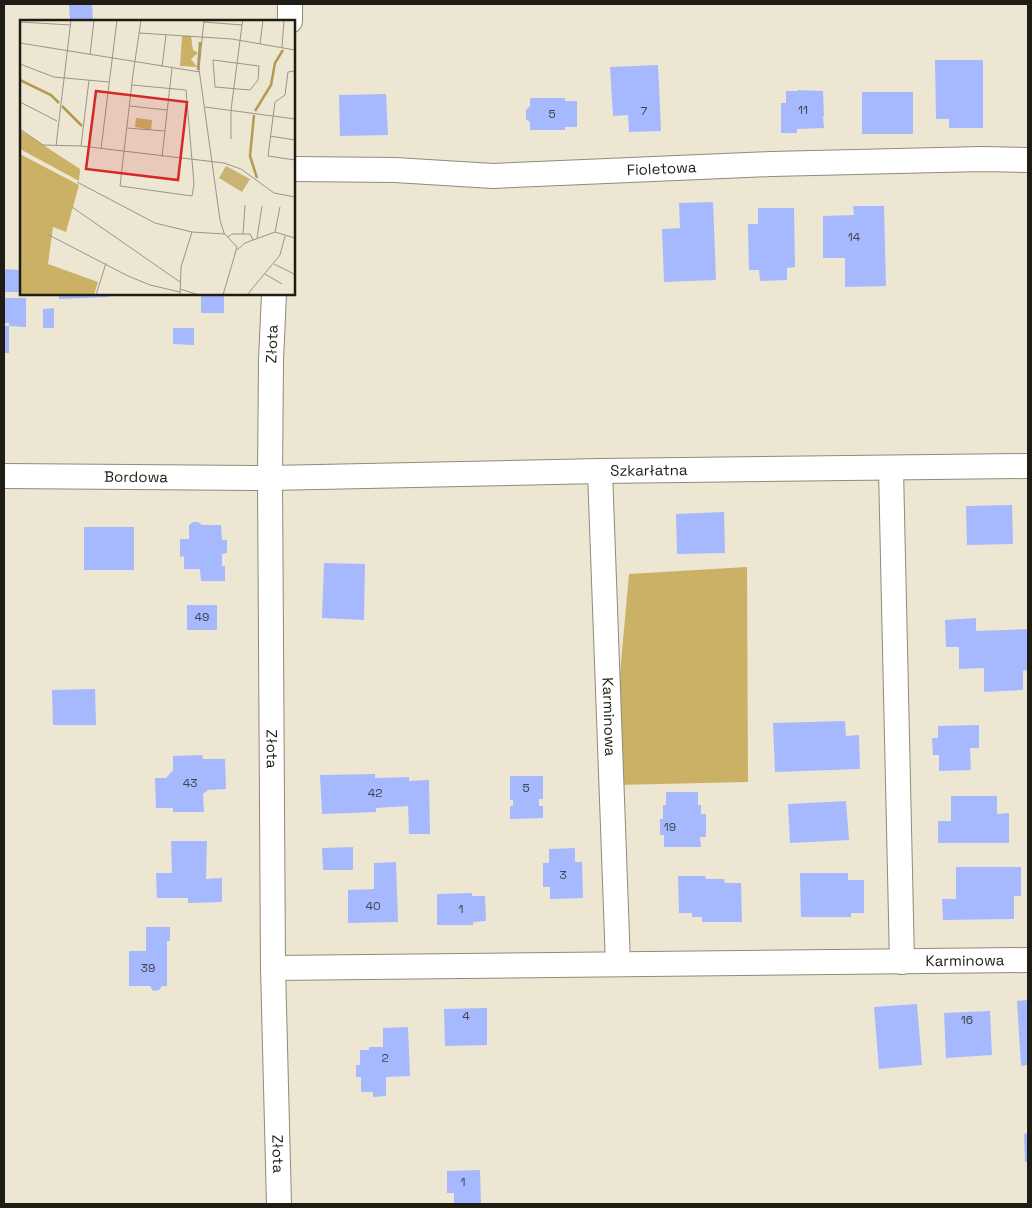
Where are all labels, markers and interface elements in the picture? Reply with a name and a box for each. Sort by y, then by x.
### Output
inset map [20,20,295,295]
house number: 11 [798,102,808,118]
house number: 7 [641,103,648,119]
house number: 5 [548,106,556,122]
street label: Fioletowa [626,157,697,179]
house number: 14 [848,229,861,245]
street label: Złota [261,324,282,364]
street label: Szkarłatna [610,460,688,480]
street label: Bordowa [104,467,168,486]
house number: 49 [195,609,209,625]
street label: Karminowa [599,677,620,757]
street label: Złota [263,730,282,769]
house number: 43 [183,775,197,791]
house number: 5 [522,780,530,796]
house number: 42 [368,785,382,801]
house number: 19 [664,819,676,835]
house number: 3 [559,867,567,883]
house number: 40 [365,898,381,914]
house number: 1 [458,901,464,917]
street label: Karminowa [925,950,1005,970]
house number: 39 [141,960,155,976]
house number: 4 [462,1008,470,1024]
house number: 16 [961,1012,973,1028]
house number: 2 [381,1050,389,1066]
street label: Złota [268,1134,288,1174]
house number: 1 [460,1174,466,1190]

